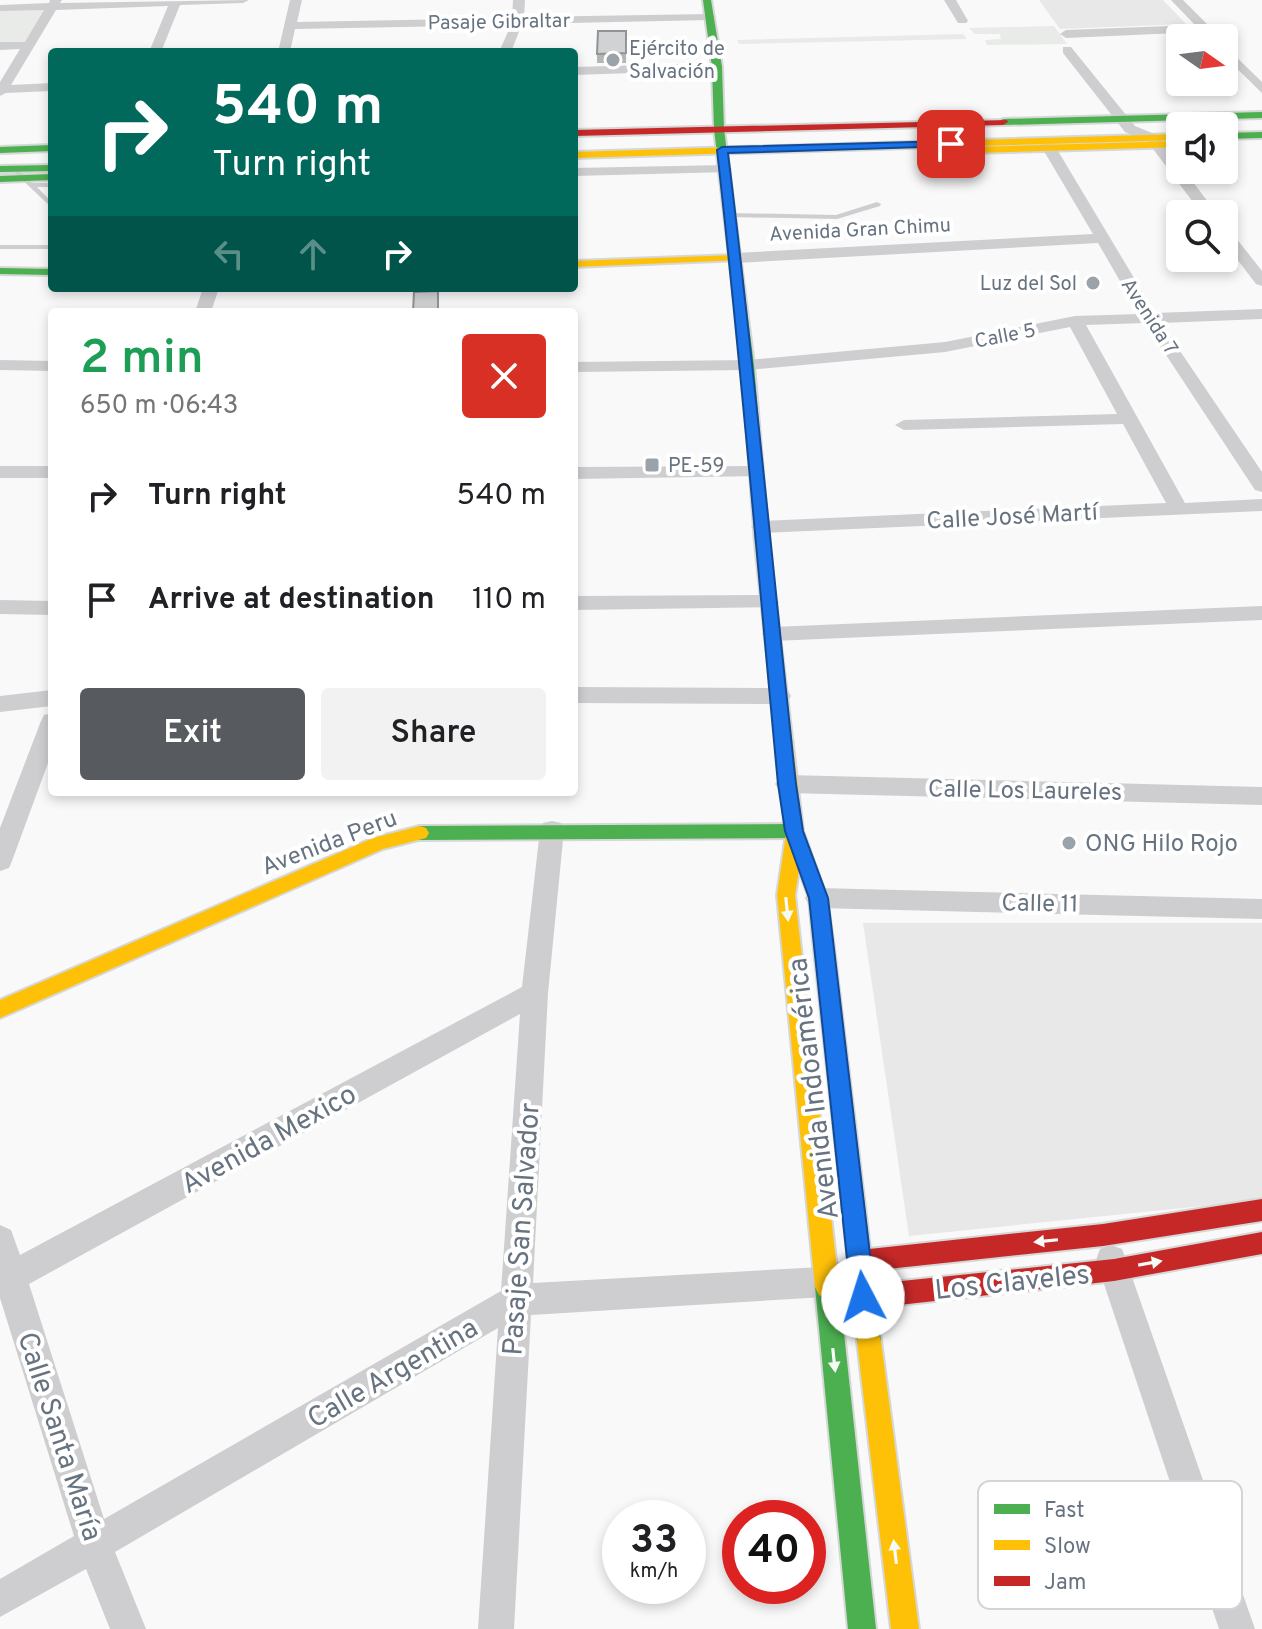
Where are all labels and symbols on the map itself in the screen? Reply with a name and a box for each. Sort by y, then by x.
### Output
street label: Pasaje Gibraltar [428,9,571,37]
north arrow [1166,24,1238,96]
place label: Ejército de Salvación [629,37,725,86]
marker: Ejército de Salvación [604,51,622,69]
pin [917,110,985,178]
street label: Avenida Gran Chimu [769,213,952,249]
place label: Luz del Sol [980,272,1077,298]
marker: Luz del Sol [1084,274,1102,292]
street label: Avenida 7 [1114,274,1183,360]
street label: Calle 5 [973,318,1038,356]
place label: PE-59 [668,454,724,480]
marker: PE-59 [643,456,661,474]
street label: Calle José Martí [926,498,1100,537]
street label: Calle Los Laureles [928,775,1122,809]
street label: Avenida Peru [258,804,402,883]
place label: ONG Hilo Rojo [1085,830,1238,860]
marker: ONG Hilo Rojo [1060,834,1078,852]
street label: Calle 11 [1001,889,1079,921]
one-way arrow [781,897,794,922]
street label: Avenida Indoamérica [781,956,849,1222]
street label: Avenida Mexico [175,1078,364,1204]
street label: Pasaje San Salvador [496,1102,550,1357]
one-way arrow [1033,1235,1058,1248]
position arrow [821,1255,905,1339]
one-way arrow [1138,1257,1163,1269]
street label: Los Claveles [933,1258,1091,1310]
street label: Calle Argentina [302,1311,485,1438]
street label: Calle Santa María [7,1328,109,1546]
one-way arrow [827,1348,840,1373]
legend [978,1481,1242,1609]
text: Fast [1044,1498,1085,1525]
speed limit sign: 40 [722,1500,826,1604]
text: Slow [1044,1534,1091,1561]
one-way arrow [888,1539,901,1564]
text: Jam [1044,1570,1087,1597]

